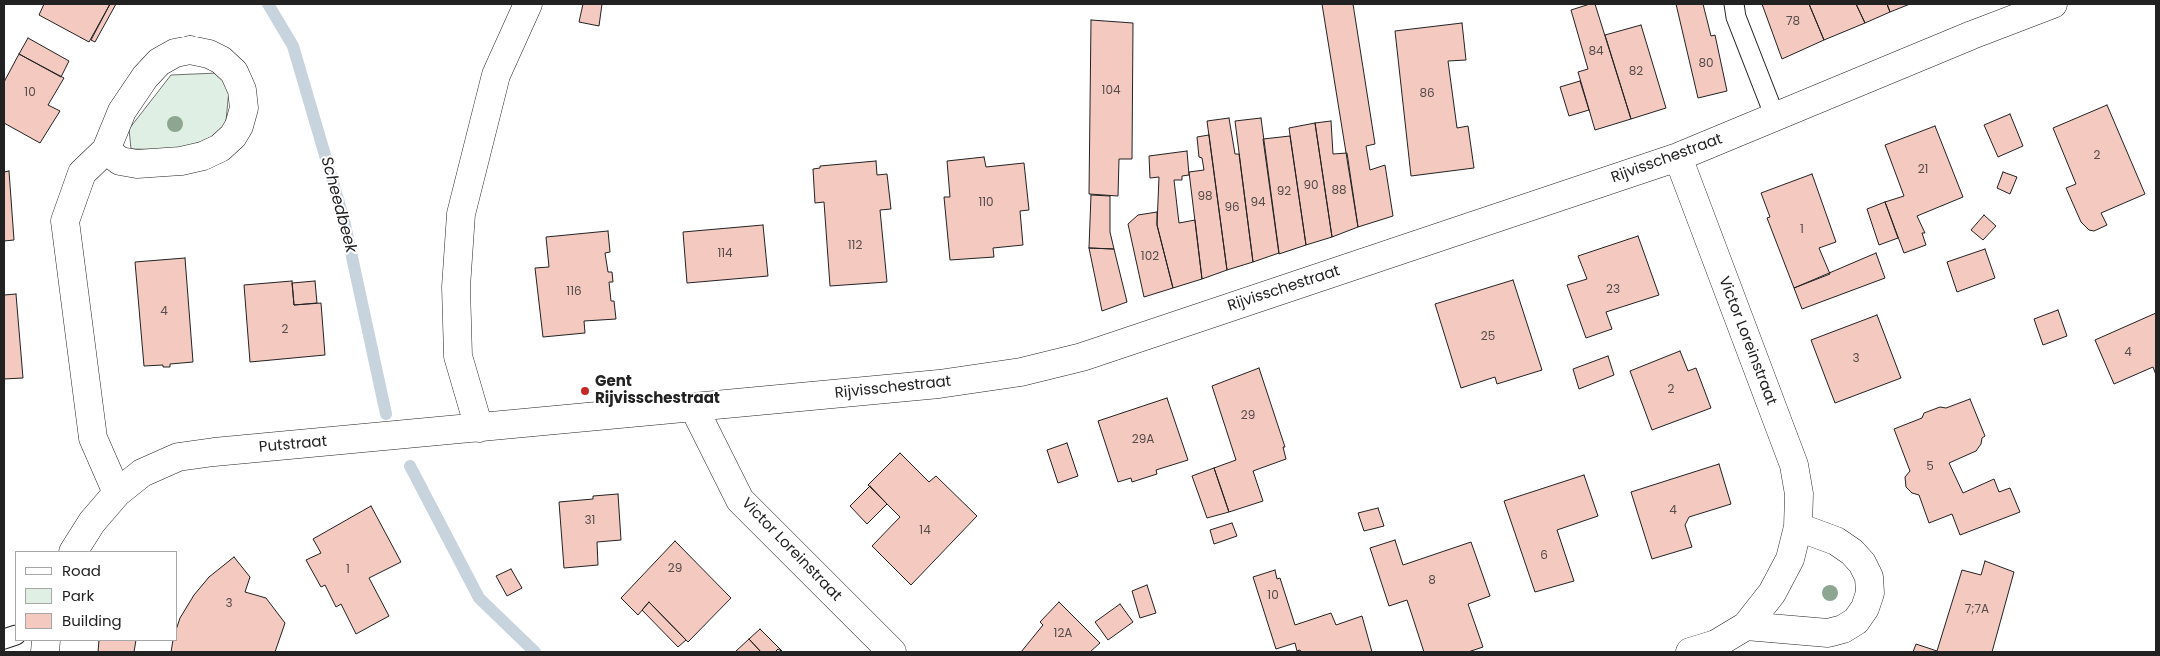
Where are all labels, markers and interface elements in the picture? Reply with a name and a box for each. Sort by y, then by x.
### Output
house number: 78 [1786,15,1800,29]
house number: 84 [1588,45,1604,59]
house number: 80 [1698,57,1714,71]
house number: 82 [1629,65,1643,79]
house number: 104 [1102,84,1120,98]
house number: 10 [24,86,36,100]
house number: 86 [1419,87,1435,101]
street label: Rijvisschestraat [1609,131,1725,187]
house number: 2 [2094,149,2100,163]
water label: Scheedbeek [316,155,360,255]
house number: 21 [1918,163,1928,177]
house number: 90 [1303,179,1319,193]
house number: 88 [1331,184,1347,198]
house number: 92 [1277,185,1291,199]
house number: 98 [1197,190,1213,204]
house number: 110 [978,196,994,210]
house number: 94 [1250,196,1266,210]
house number: 96 [1224,201,1240,215]
house number: 1 [1800,223,1804,237]
house number: 112 [848,239,862,253]
house number: 114 [717,247,733,261]
house number: 102 [1141,250,1159,264]
street label: Rijvisschestraat [1226,262,1342,316]
street label: Victor Loreinstraat [1714,274,1780,408]
house number: 23 [1606,283,1620,297]
house number: 116 [566,285,582,299]
house number: 4 [160,305,168,319]
house number: 2 [282,323,288,337]
house number: 25 [1481,330,1495,344]
house number: 4 [2124,346,2132,360]
house number: 3 [1852,352,1860,366]
place label: Gent Rijvisschestraat [595,373,720,408]
street label: Rijvisschestraat [834,373,952,403]
house number: 2 [1668,383,1674,397]
marker: Gent Rijvisschestraat [579,385,591,397]
house number: 29 [1241,409,1255,423]
street label: Putstraat [258,433,328,457]
house number: 29A [1132,433,1154,447]
house number: 5 [1926,460,1934,474]
street label: Victor Loreinstraat [737,495,845,605]
house number: 4 [1669,504,1677,518]
house number: 31 [585,514,595,528]
house number: 14 [919,524,931,538]
house number: 6 [1540,549,1548,563]
legend [15,551,178,641]
text: Road [62,560,101,581]
house number: 29 [668,562,682,576]
house number: 1 [346,563,350,577]
house number: 8 [1428,574,1436,588]
text: Park [62,585,94,606]
house number: 10 [1267,589,1279,603]
house number: 3 [225,597,233,611]
house number: 7;7A [1965,603,1989,617]
text: Building [62,610,122,631]
house number: 12A [1054,627,1072,641]

